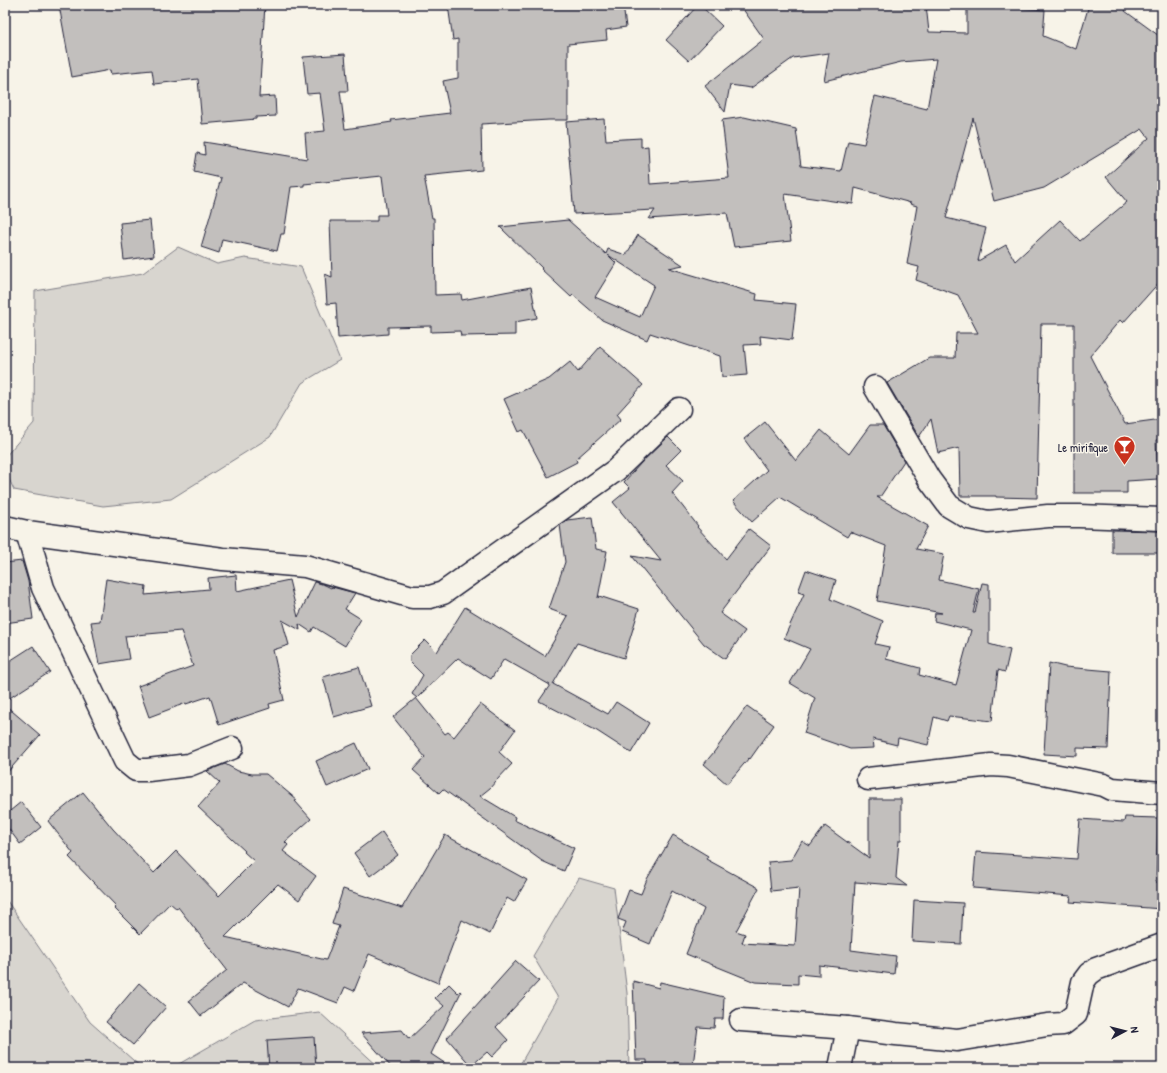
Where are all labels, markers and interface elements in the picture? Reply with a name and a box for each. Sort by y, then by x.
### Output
bar icon: Le mirifique [1111,434,1137,467]
place label: Le mirifique [1058,439,1108,456]
north arrow [1105,1011,1145,1051]
text: N [1128,1026,1142,1034]

